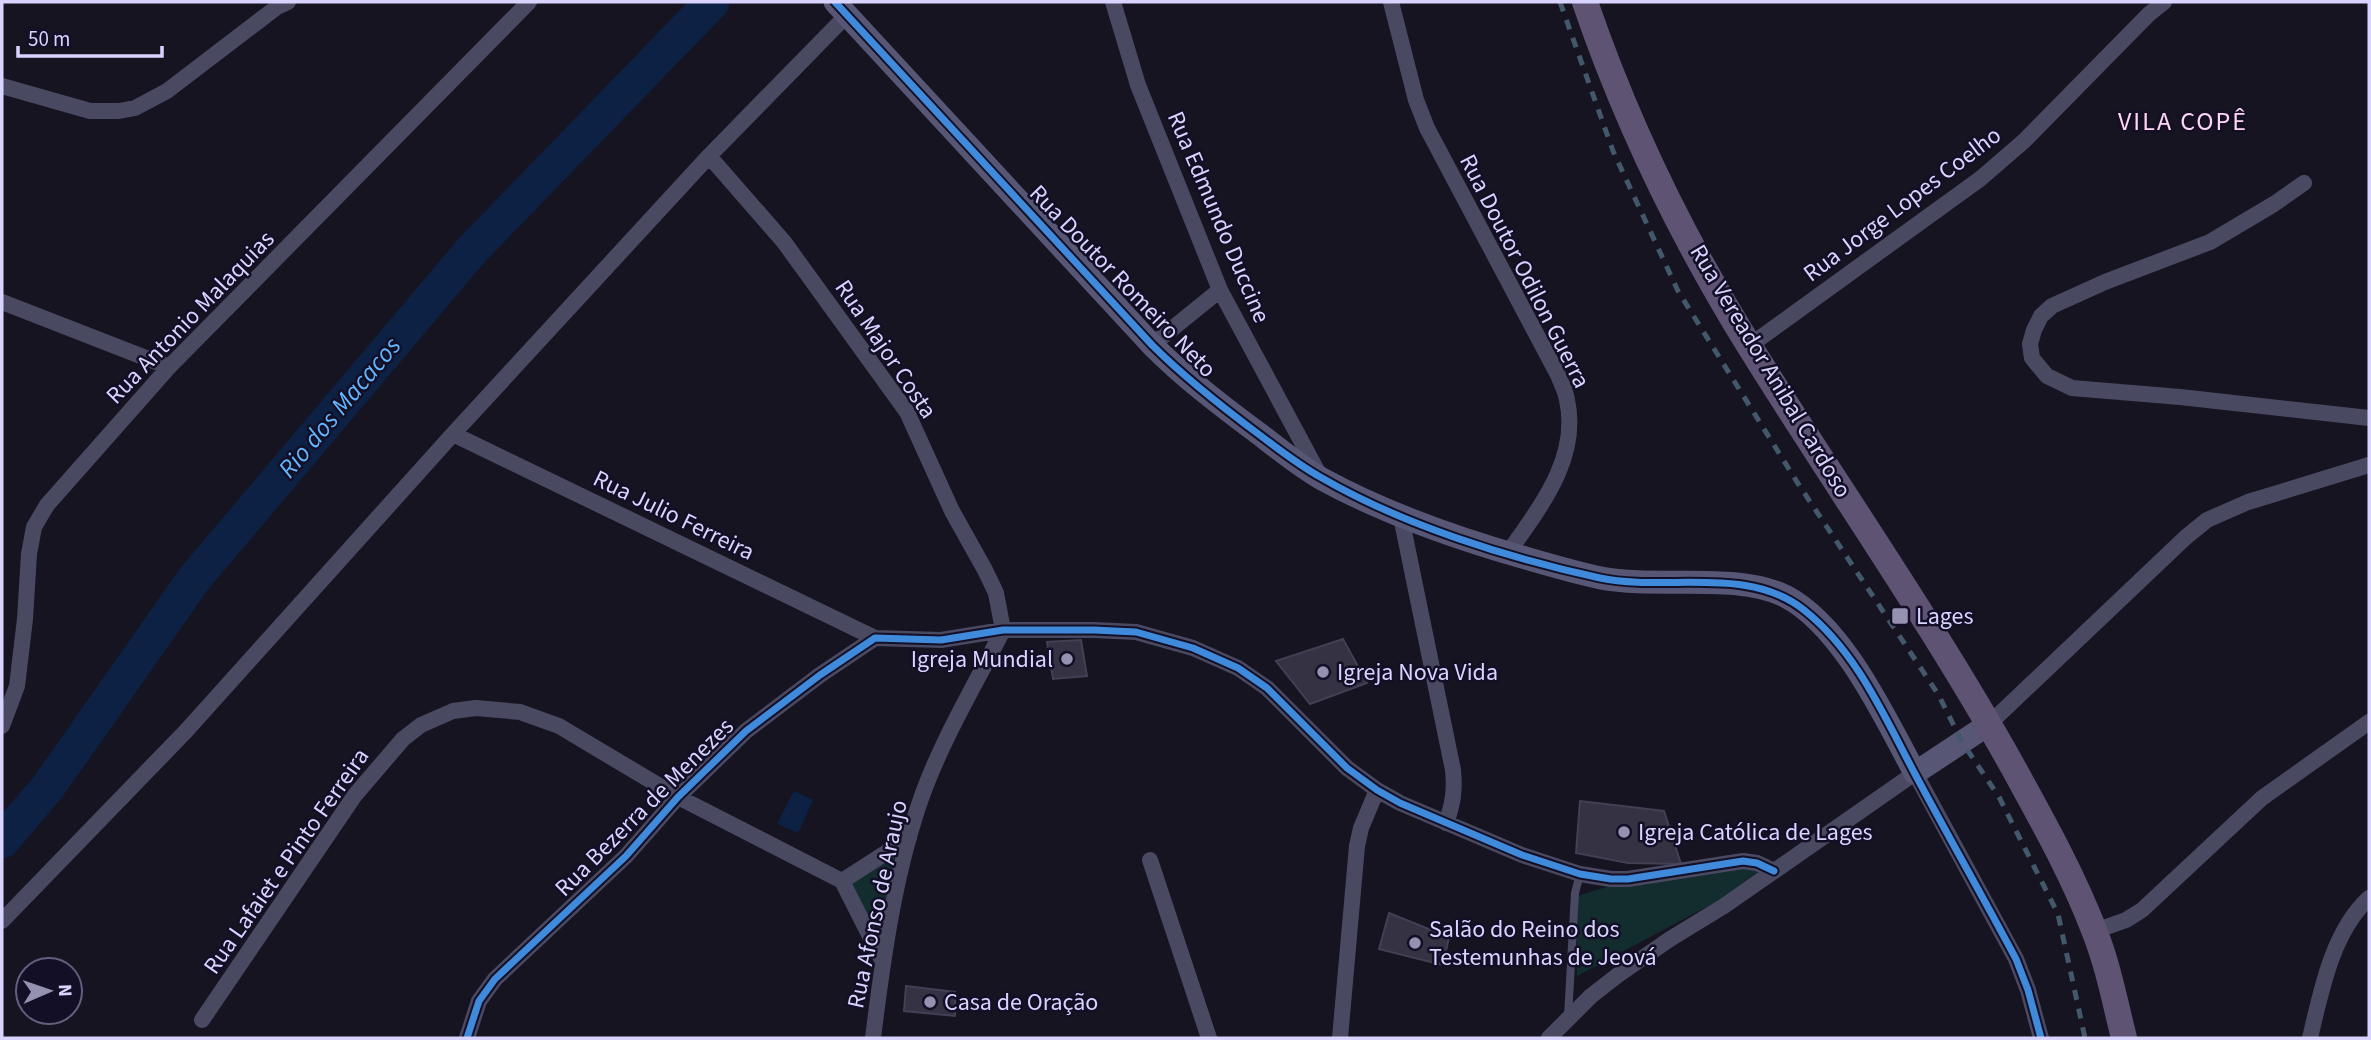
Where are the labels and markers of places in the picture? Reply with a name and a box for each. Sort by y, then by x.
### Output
place label: Lages [1916,599,1974,634]
marker: Lages [1890,606,1910,626]
place label: Igreja Mundial [911,642,1053,677]
marker: Igreja Mundial [1059,651,1075,667]
place label: Igreja Nova Vida [1337,655,1498,690]
marker: Igreja Nova Vida [1315,664,1331,680]
place label: Igreja Católica de Lages [1638,815,1873,850]
marker: Igreja Católica de Lages [1616,824,1632,840]
place label: Salão do Reino dos Testemunhas de Jeová [1429,912,1657,975]
marker: Salão do Reino dos Testemunhas de Jeová [1407,935,1423,951]
place label: Casa de Oração [944,985,1098,1020]
marker: Casa de Oração [922,994,938,1010]

